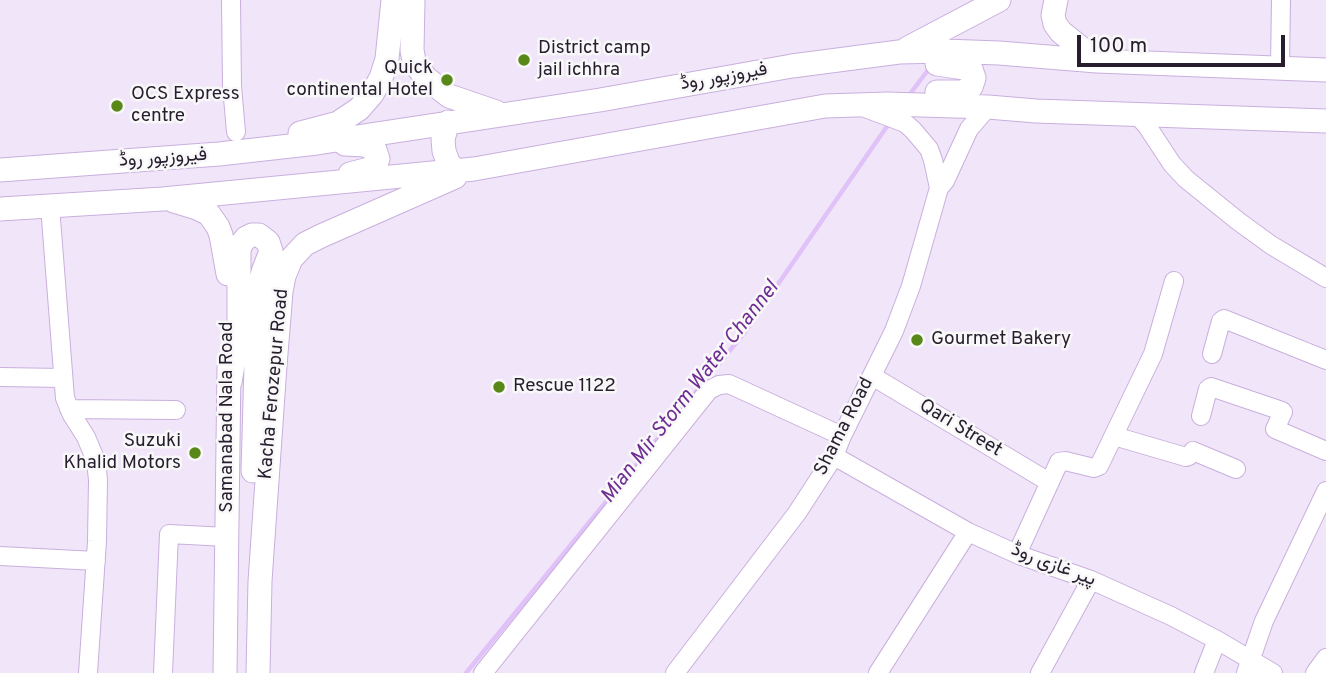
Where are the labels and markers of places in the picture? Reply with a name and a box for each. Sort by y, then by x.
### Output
place label: District camp jail ichhra [538,38,651,82]
marker: District camp jail ichhra [516,52,532,68]
place label: Quick continental Hotel [287,58,433,102]
marker: Quick continental Hotel [439,72,455,88]
place label: OCS Express centre [131,84,240,128]
marker: OCS Express centre [109,98,125,114]
place label: Gourmet Bakery [931,329,1071,351]
marker: Gourmet Bakery [909,332,925,348]
place label: Rescue 1122 [513,376,616,398]
marker: Rescue 1122 [491,379,507,395]
place label: Suzuki Khalid Motors [63,431,181,475]
marker: Suzuki Khalid Motors [187,445,203,461]

